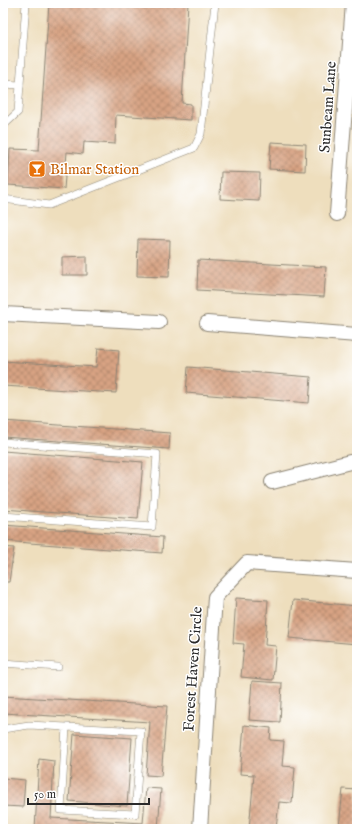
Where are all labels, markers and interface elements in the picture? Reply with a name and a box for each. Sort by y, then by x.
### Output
street label: Sunbeam Lane [315,60,341,153]
bar icon: Bilmar Station [27,159,47,179]
place label: Bilmar Station [50,160,139,179]
street label: Forest Haven Circle [179,606,207,732]
scale bar [28,780,149,806]
text: 50 m [34,787,56,802]

